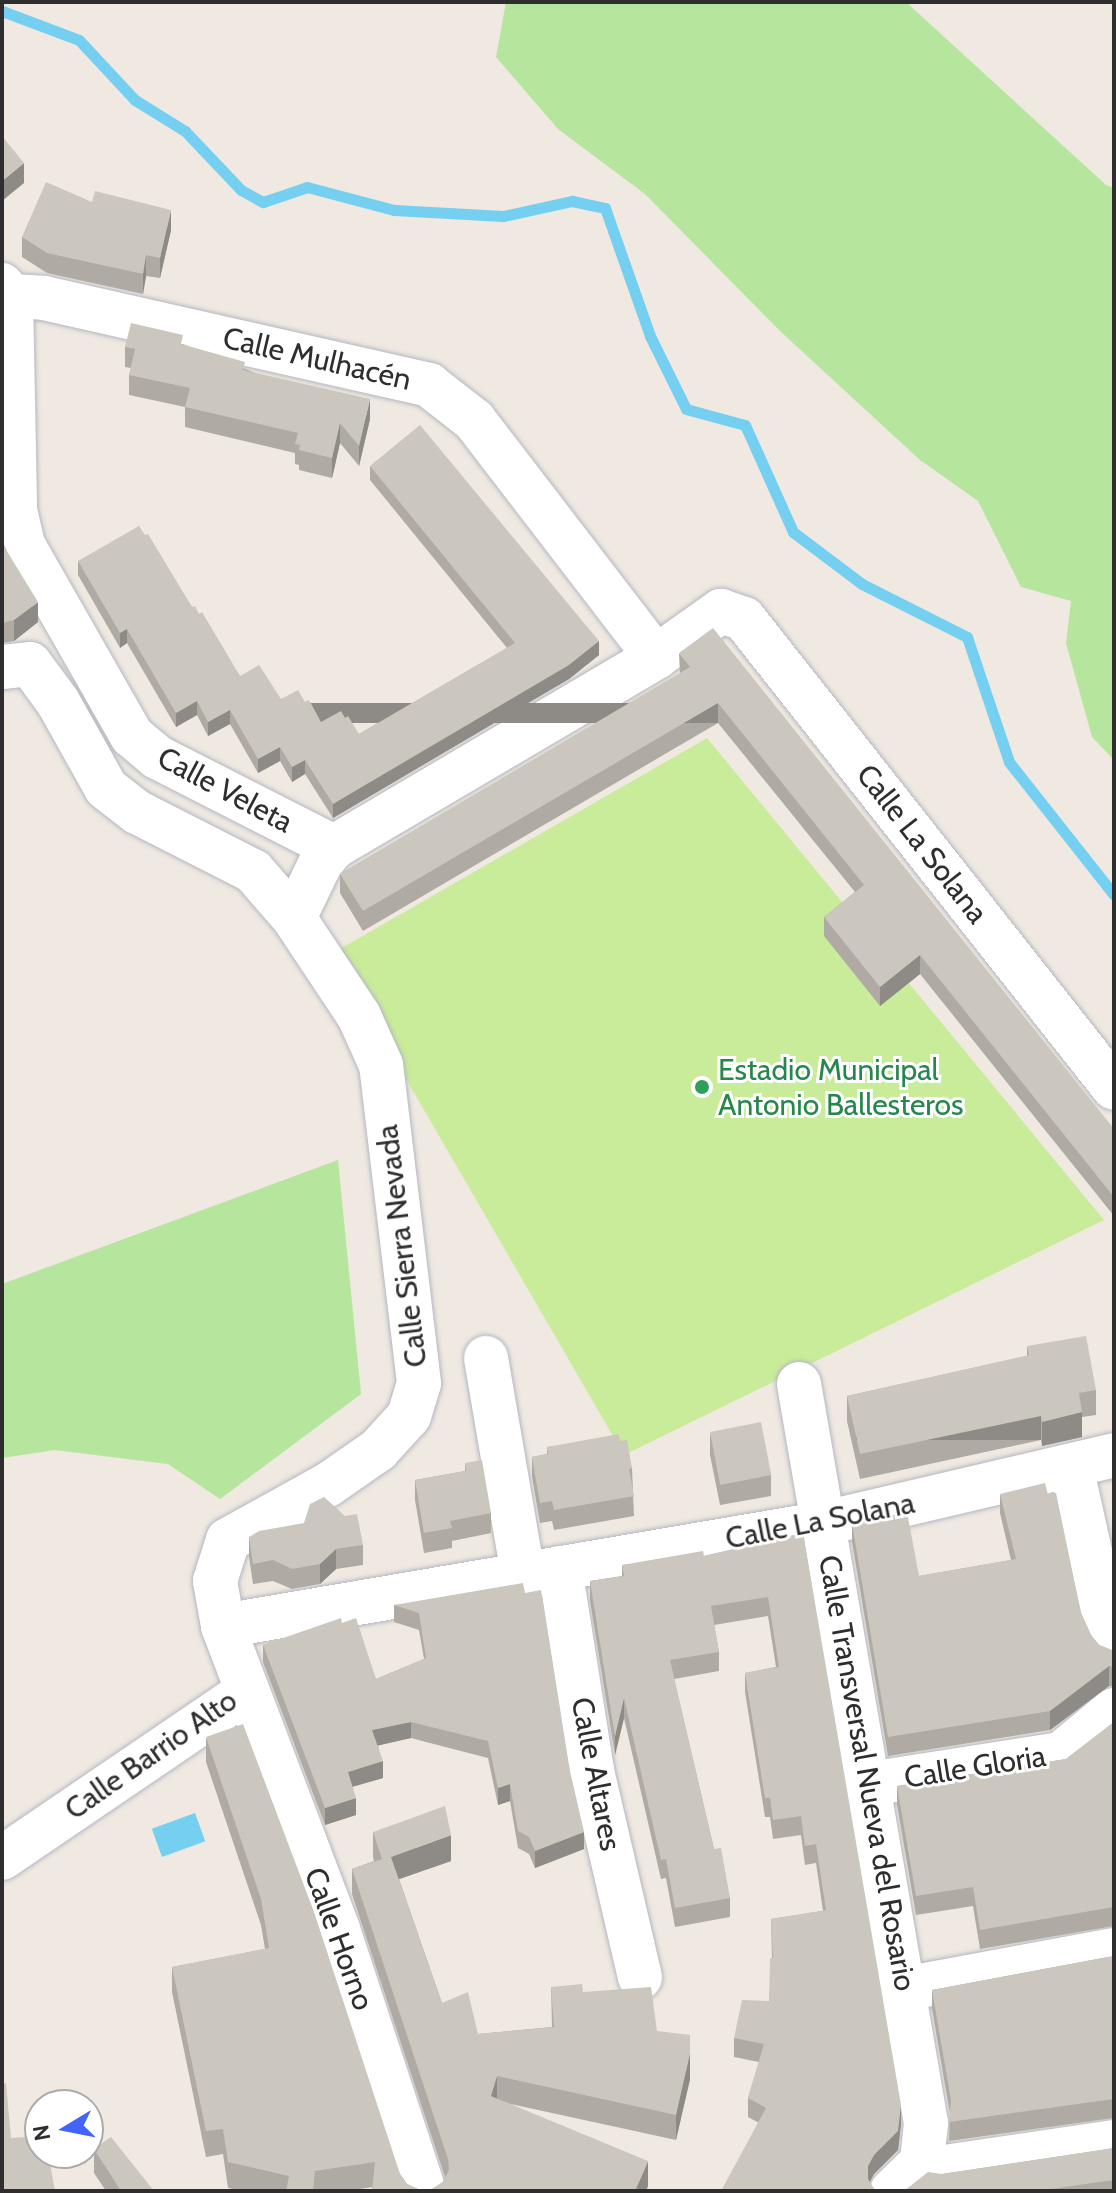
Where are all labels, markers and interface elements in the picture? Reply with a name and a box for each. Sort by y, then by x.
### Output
street label: Calle Mulhacén [219,320,415,398]
street label: Calle Veleta [151,739,299,841]
street label: Calle La Solana [849,757,995,931]
place label: Estadio Municipal Antonio Ballesteros [718,1052,963,1122]
marker: Estadio Municipal Antonio Ballesteros [693,1078,711,1096]
street label: Calle Sierra Nevada [369,1123,435,1369]
street label: Calle La Solana [722,1485,918,1557]
street label: Calle Transversal Nueva del Rosario [811,1552,923,1994]
street label: Calle Barrio Alto [58,1682,244,1828]
street label: Calle Altares [563,1694,629,1854]
street label: Calle Gloria [902,1738,1048,1796]
street label: Calle Horno [297,1863,381,2015]
north arrow [24,2089,104,2169]
text: N [27,2123,56,2143]

